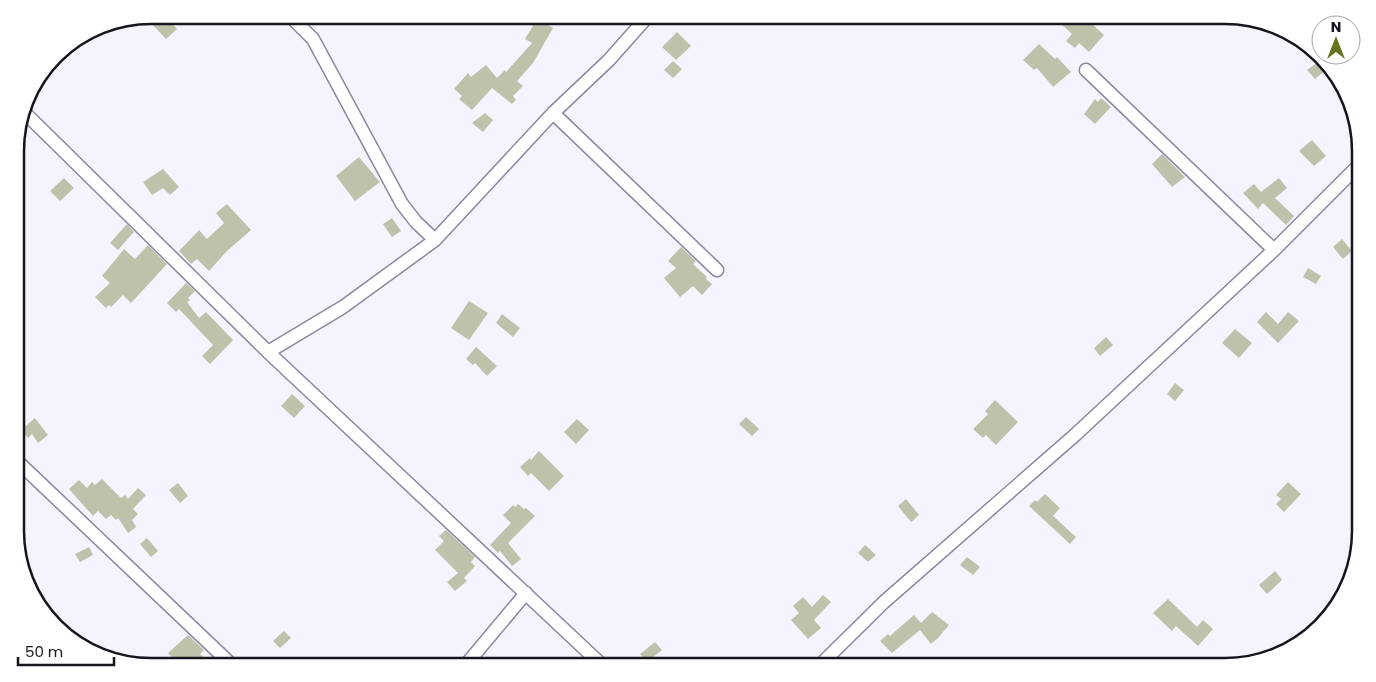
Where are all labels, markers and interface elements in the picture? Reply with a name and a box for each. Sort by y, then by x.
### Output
north arrow [1311,15,1361,65]
text: N [1331,17,1341,37]
scale bar [18,634,114,666]
text: 50 m [25,641,63,662]

